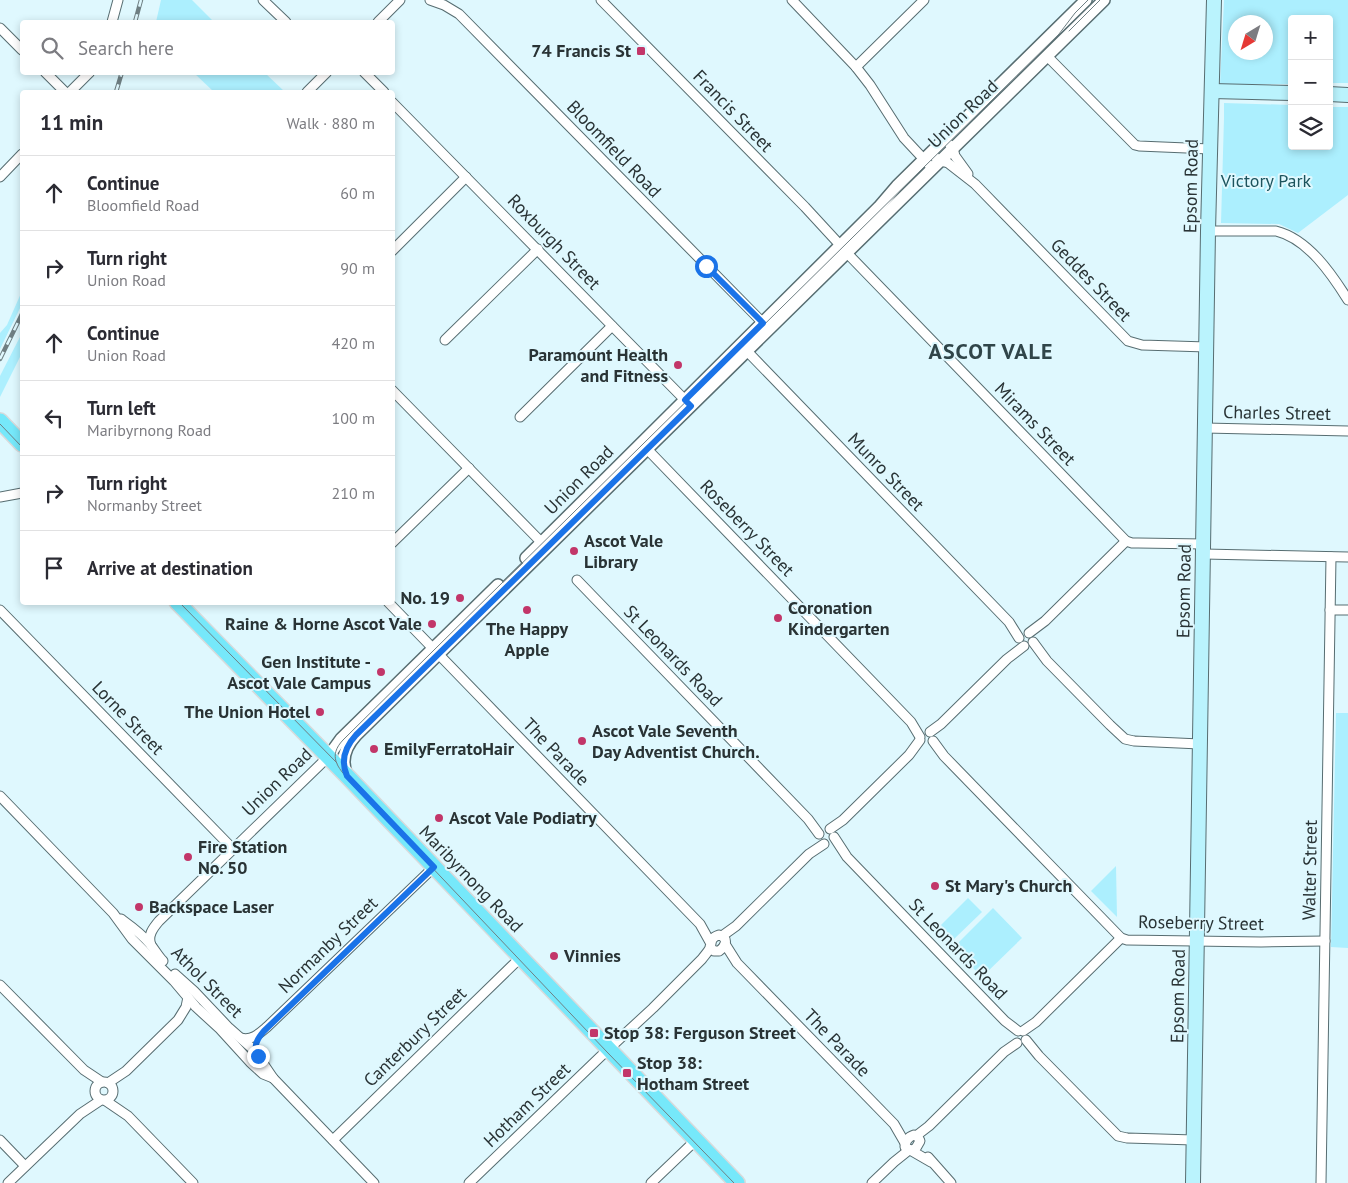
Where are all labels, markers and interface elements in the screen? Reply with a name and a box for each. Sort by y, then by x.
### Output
north arrow [1228,15,1273,60]
map controls [1288,15,1333,150]
button: + [1288,15,1333,60]
search box [20,20,395,75]
icon: search [38,34,66,62]
text: Search here [78,36,174,60]
place label: 74 Francis St [531,39,632,62]
marker: 74 Francis St [635,45,647,57]
button: − [1288,60,1333,105]
street label: Francis Street [688,65,778,157]
street label: Union Road [923,75,1003,153]
street label: Bloomfield Road [562,95,667,202]
button: layers [1288,105,1333,150]
text: 11 min [40,109,103,136]
text: Walk · 880 m [286,113,375,133]
street label: Epsom Road [1178,139,1203,233]
park label: Victory Park [1220,169,1312,192]
text: Continue [87,171,159,195]
icon: ahead [40,179,68,207]
text: 60 m [340,183,375,203]
street label: Roxburgh Street [503,189,606,294]
text: Bloomfield Road [87,195,199,215]
street label: Geddes Street [1046,233,1137,326]
text: Turn right [87,246,167,270]
icon: right [40,254,68,282]
route start [695,255,718,278]
text: 90 m [340,258,375,278]
text: Union Road [87,270,166,290]
text: Continue [87,321,159,345]
icon: ahead [40,329,68,357]
text: 420 m [332,333,375,353]
district label: ASCOT VALE [929,337,1053,365]
place label: Paramount Health and Fitness [528,343,668,387]
text: Union Road [87,345,166,365]
marker: Paramount Health and Fitness [672,359,684,371]
street label: Mirams Street [990,377,1081,470]
text: Turn left [87,396,156,420]
street label: Charles Street [1223,400,1331,425]
icon: left [40,404,68,432]
text: 100 m [332,408,375,428]
text: Maribyrnong Road [87,420,211,440]
street label: Munro Street [843,428,929,516]
street label: Union Road [539,440,618,519]
text: Turn right [87,471,167,495]
street label: Roseberry Street [695,474,799,581]
icon: right [40,479,68,507]
text: 210 m [332,483,375,503]
text: Normanby Street [87,495,202,515]
place label: Ascot Vale Library [584,529,663,573]
street label: Epsom Road [1171,544,1196,638]
marker: Ascot Vale Library [568,545,580,557]
icon: arrive [40,554,68,582]
text: Arrive at destination [87,556,253,580]
place label: No. 19 [401,586,450,609]
marker: No. 19 [454,592,466,604]
place label: Coronation Kindergarten [788,596,890,640]
street label: St Leonards Road [619,600,728,711]
marker: The Happy Apple [521,604,533,616]
place label: Raine & Horne Ascot Vale [225,612,422,635]
marker: Coronation Kindergarten [772,612,784,624]
place label: The Happy Apple [486,617,568,661]
marker: Raine & Horne Ascot Vale [426,618,438,630]
place label: Gen Institute - Ascot Vale Campus [227,650,371,694]
marker: Gen Institute - Ascot Vale Campus [375,666,387,678]
street label: Lorne Street [88,676,169,759]
place label: The Union Hotel [184,700,311,723]
marker: The Union Hotel [314,706,326,718]
street label: The Parade [518,713,595,791]
place label: Ascot Vale Seventh Day Adventist Church. [592,719,760,763]
marker: Ascot Vale Seventh Day Adventist Church. [576,735,588,747]
place label: EmilyFerratoHair [384,737,515,760]
street label: Union Road [237,743,317,821]
marker: EmilyFerratoHair [368,743,380,755]
place label: Ascot Vale Podiatry [449,806,597,829]
marker: Ascot Vale Podiatry [433,812,445,824]
street label: Maribyrnong Road [414,820,528,937]
street label: Walter Street [1297,820,1322,920]
place label: Fire Station No. 50 [198,835,287,879]
marker: Fire Station No. 50 [182,851,194,863]
place label: St Mary's Church [945,874,1072,897]
marker: St Mary's Church [929,880,941,892]
street label: Normanby Street [273,891,382,998]
street label: St Leonards Road [904,893,1013,1004]
place label: Backspace Laser [149,895,275,918]
marker: Backspace Laser [133,901,145,913]
street label: Roseberry Street [1138,910,1264,935]
street label: Athol Street [167,941,248,1022]
place label: Vinnies [563,944,621,967]
street label: Epsom Road [1165,949,1190,1043]
marker: Vinnies [548,950,560,962]
street label: Canterbury Street [358,982,471,1091]
street label: The Parade [799,1004,876,1082]
place label: Stop 38: Ferguson Street [604,1021,796,1044]
marker: Stop 38: Ferguson Street [588,1027,600,1039]
route end [247,1045,270,1068]
place label: Stop 38: Hotham Street [637,1051,750,1095]
street label: Hotham Street [478,1057,575,1152]
marker: Stop 38: Hotham Street [621,1067,633,1079]

